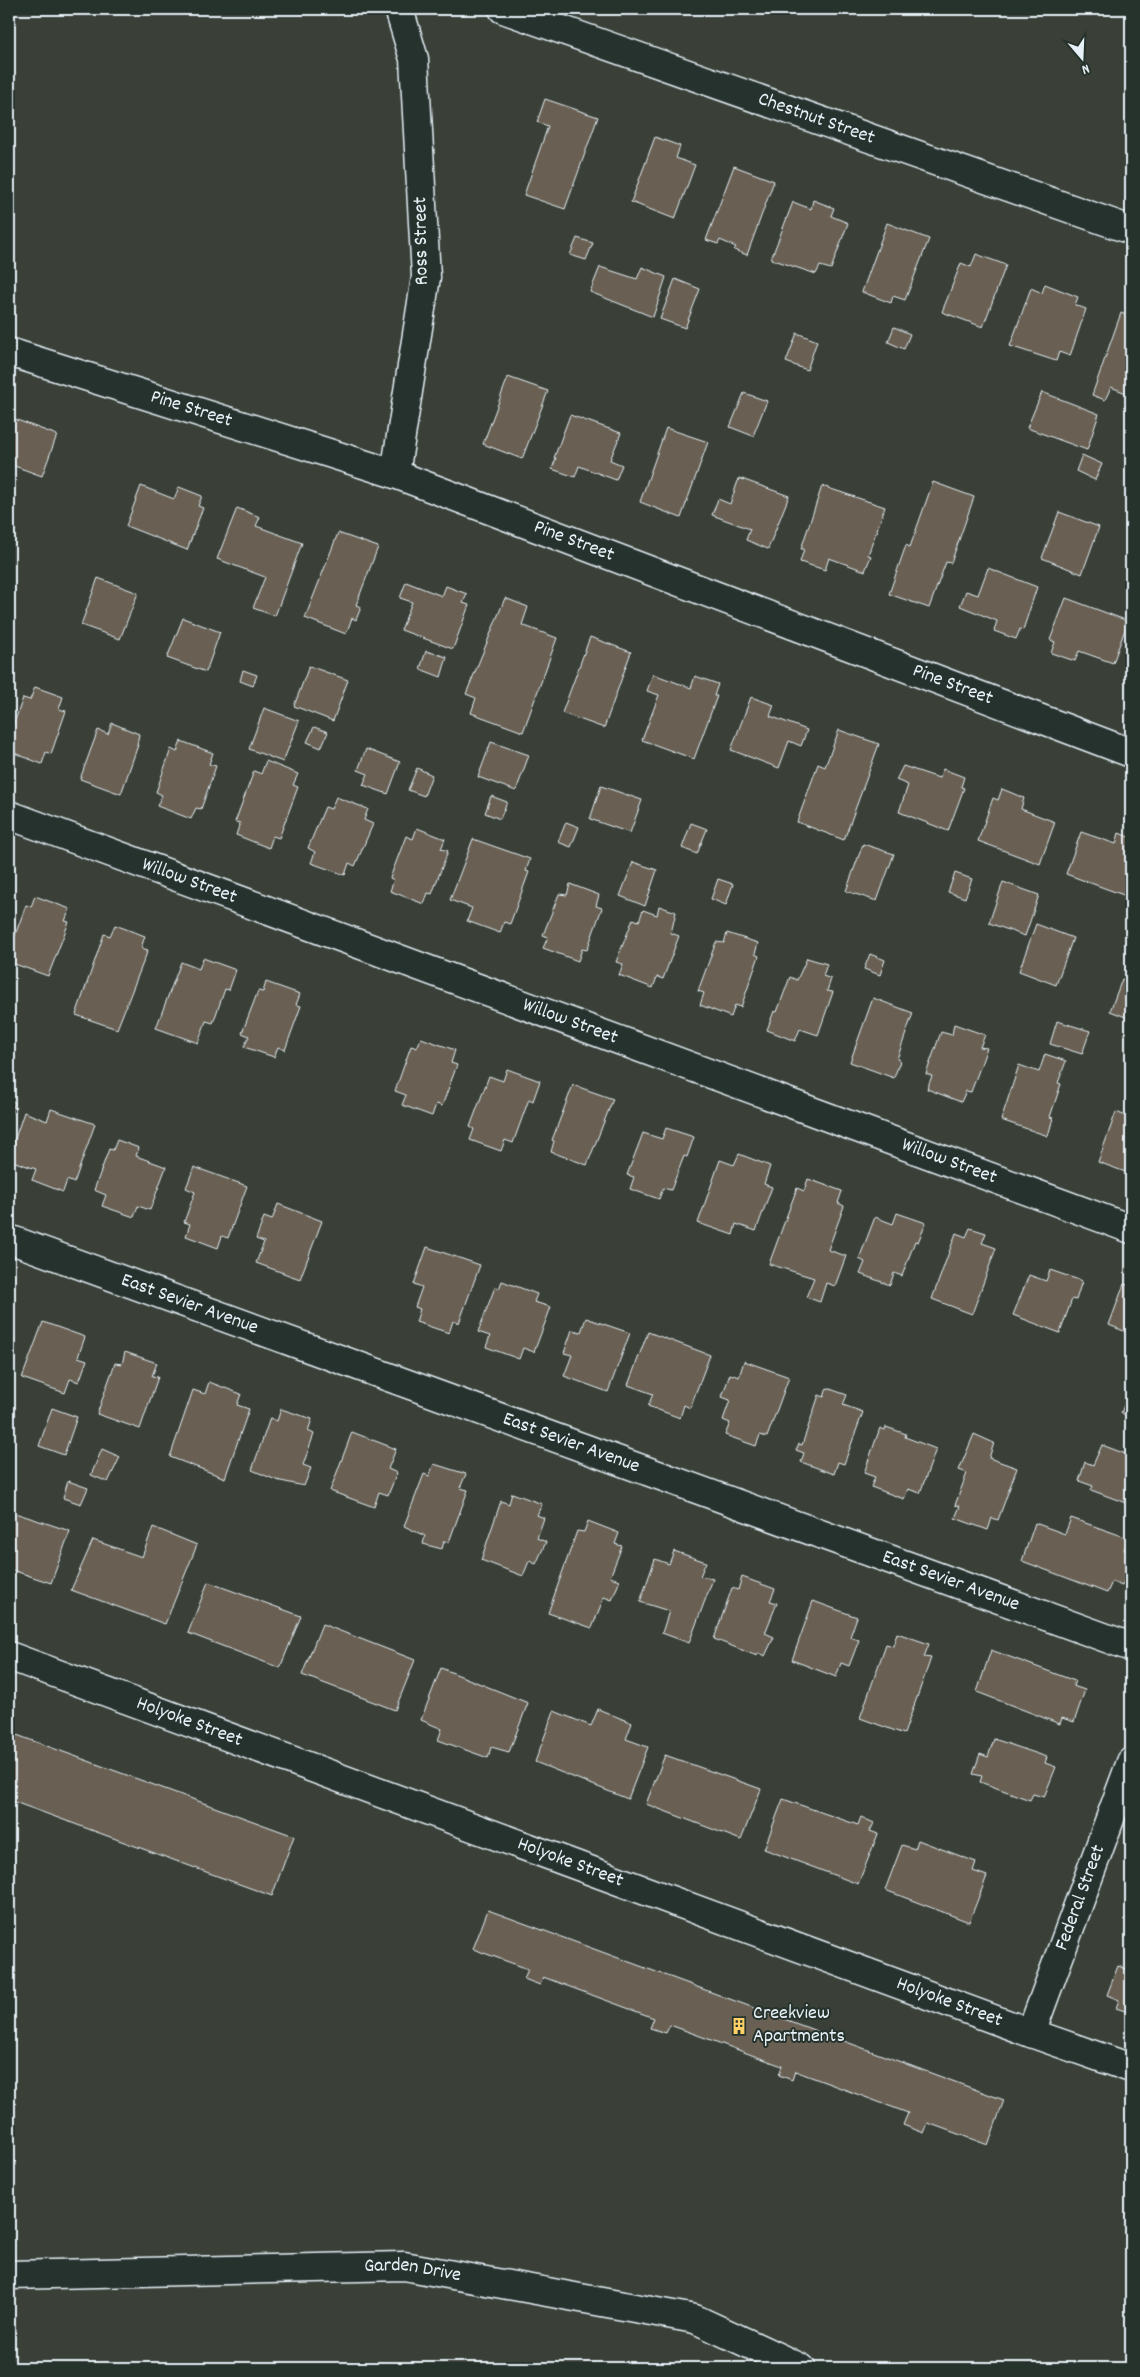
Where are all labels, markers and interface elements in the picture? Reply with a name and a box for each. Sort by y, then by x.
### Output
north arrow [1058,32,1108,82]
text: N [1079,58,1092,79]
street label: Chestnut Street [754,86,878,153]
street label: Ross Street [407,196,437,286]
street label: Pine Street [147,384,235,436]
street label: Pine Street [529,514,618,570]
street label: Pine Street [908,657,997,713]
street label: Willow Street [137,851,241,912]
street label: Willow Street [518,992,622,1052]
street label: Willow Street [897,1131,1001,1192]
street label: East Sevier Avenue [117,1267,262,1342]
street label: East Sevier Avenue [498,1406,644,1481]
street label: East Sevier Avenue [878,1544,1023,1619]
street label: Holyoke Street [132,1690,246,1755]
street label: Holyoke Street [513,1831,627,1895]
street label: Federal Street [1049,1841,1113,1955]
street label: Holyoke Street [892,1970,1006,2035]
place label: Creekview Apartments [753,2000,845,2051]
building icon: Creekview Apartments [729,2016,749,2036]
street label: Garden Drive [364,2252,463,2290]

